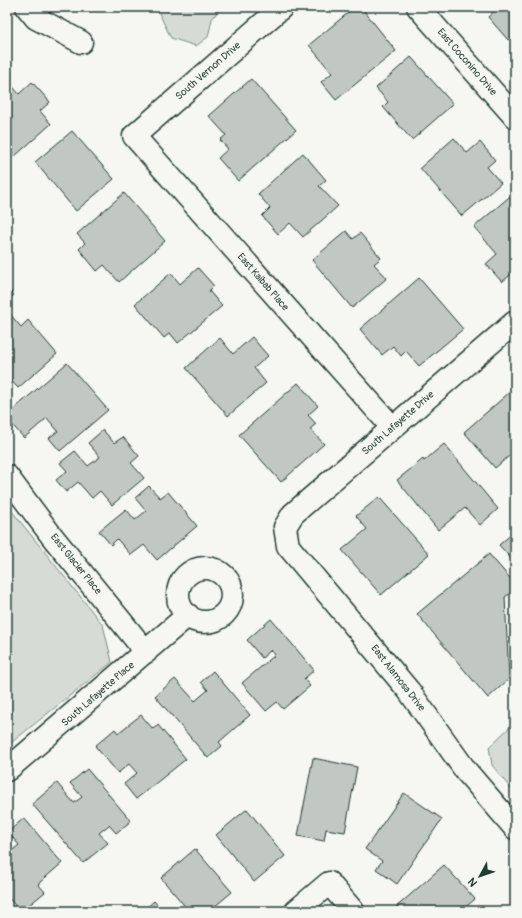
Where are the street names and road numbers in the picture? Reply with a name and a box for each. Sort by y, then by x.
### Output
street label: East Coconino Drive [435,26,499,98]
street label: South Vernon Drive [173,40,243,102]
street label: East Kaibab Place [235,251,291,313]
street label: South Lafayette Drive [360,388,436,457]
street label: East Glacier Place [48,531,104,597]
street label: East Alamosa Drive [368,642,428,714]
street label: South Lafayette Place [59,659,137,729]

